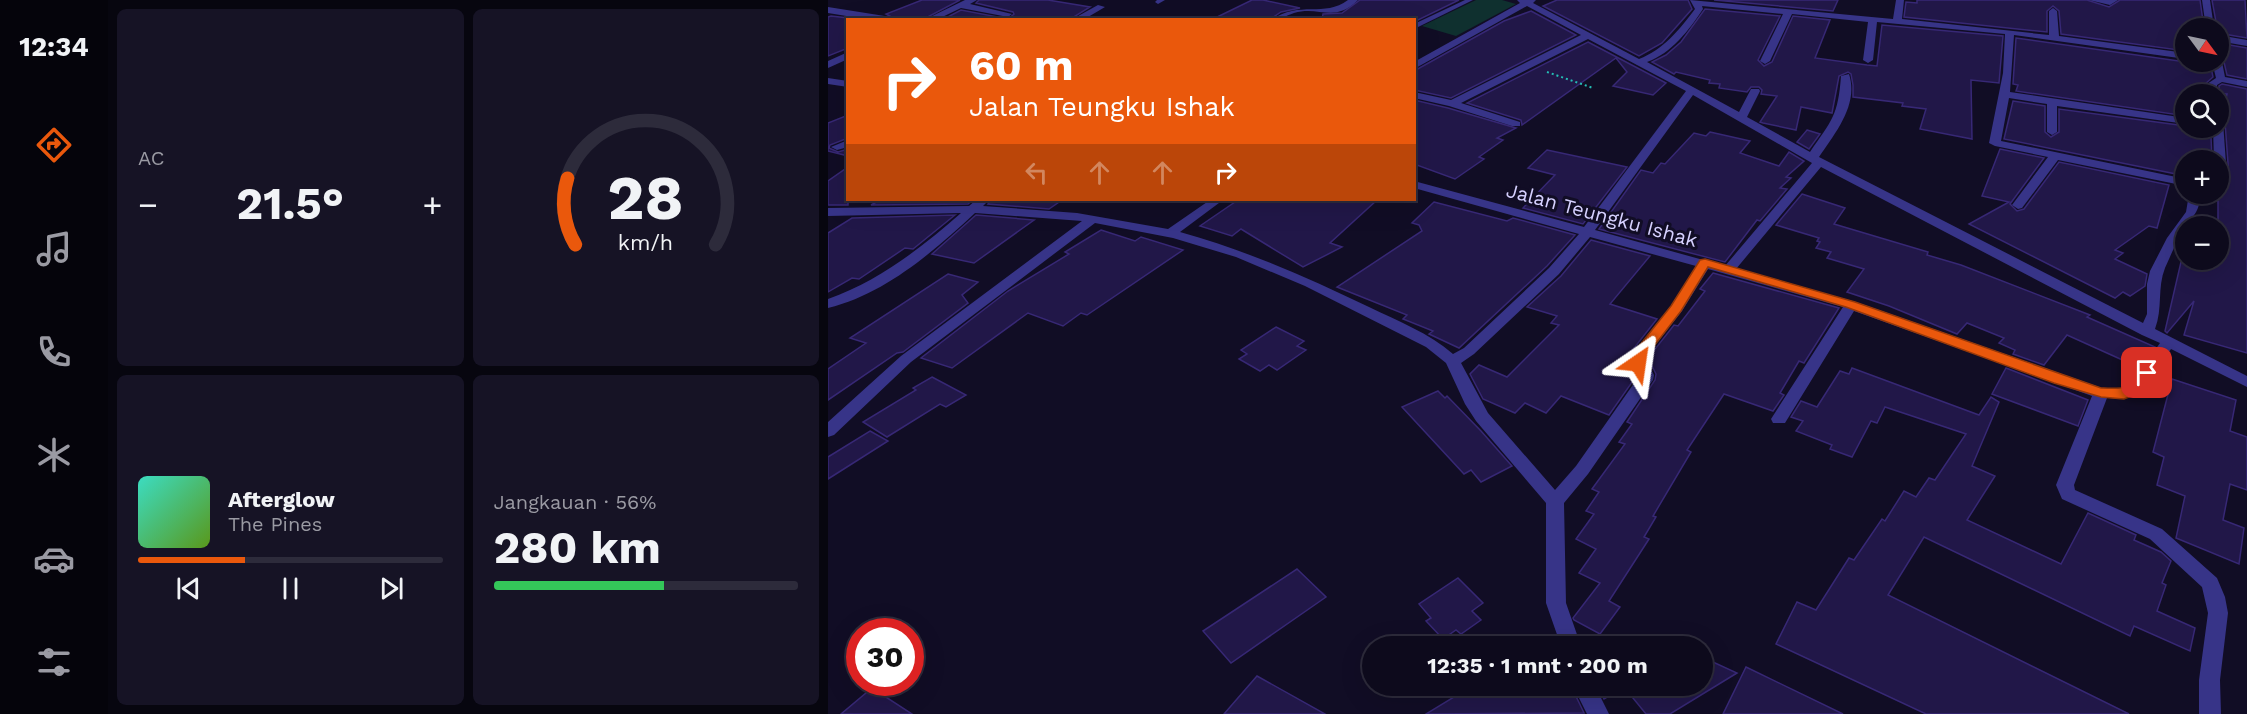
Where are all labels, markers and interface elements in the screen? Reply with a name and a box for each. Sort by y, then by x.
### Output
north arrow [2175,18,2229,72]
map controls [2175,18,2229,270]
text: 12:34 [19,31,89,63]
text: 60 m [969,41,1073,90]
icon: right [870,42,948,120]
button: search [2175,84,2229,138]
text: Jalan Teungku Ishak [969,91,1235,123]
icon: directions [33,124,75,166]
text: AC [138,146,164,170]
button: + [2175,150,2229,204]
icon: left [1020,156,1053,189]
icon: ahead [1083,156,1116,189]
icon: ahead [1146,156,1179,189]
icon: right [1209,156,1242,189]
text: 28 [608,161,684,234]
text: 21.5° [236,177,344,230]
street label: Jalan Teungku Ishak [1504,178,1700,252]
text: − [138,185,158,224]
text: + [423,185,443,224]
button: − [2175,216,2229,270]
icon: music [33,228,75,270]
text: km/h [618,230,673,255]
icon: phone [33,331,75,373]
position arrow [1606,331,1670,395]
pin [2121,347,2172,398]
icon: arrive [2130,356,2163,389]
icon: climate [33,434,75,476]
text: Afterglow [228,487,335,512]
text: Jangkauan · 56% [494,490,656,514]
text: The Pines [228,512,322,536]
text: 280 km [494,521,661,574]
icon: car [33,538,75,580]
icon: previous [172,572,205,605]
icon: pause [274,572,307,605]
icon: next [375,572,408,605]
speed limit sign: 30 [846,618,924,696]
icon: filters [33,641,75,683]
text: 12:35 · 1 mnt · 200 m [1427,653,1648,678]

